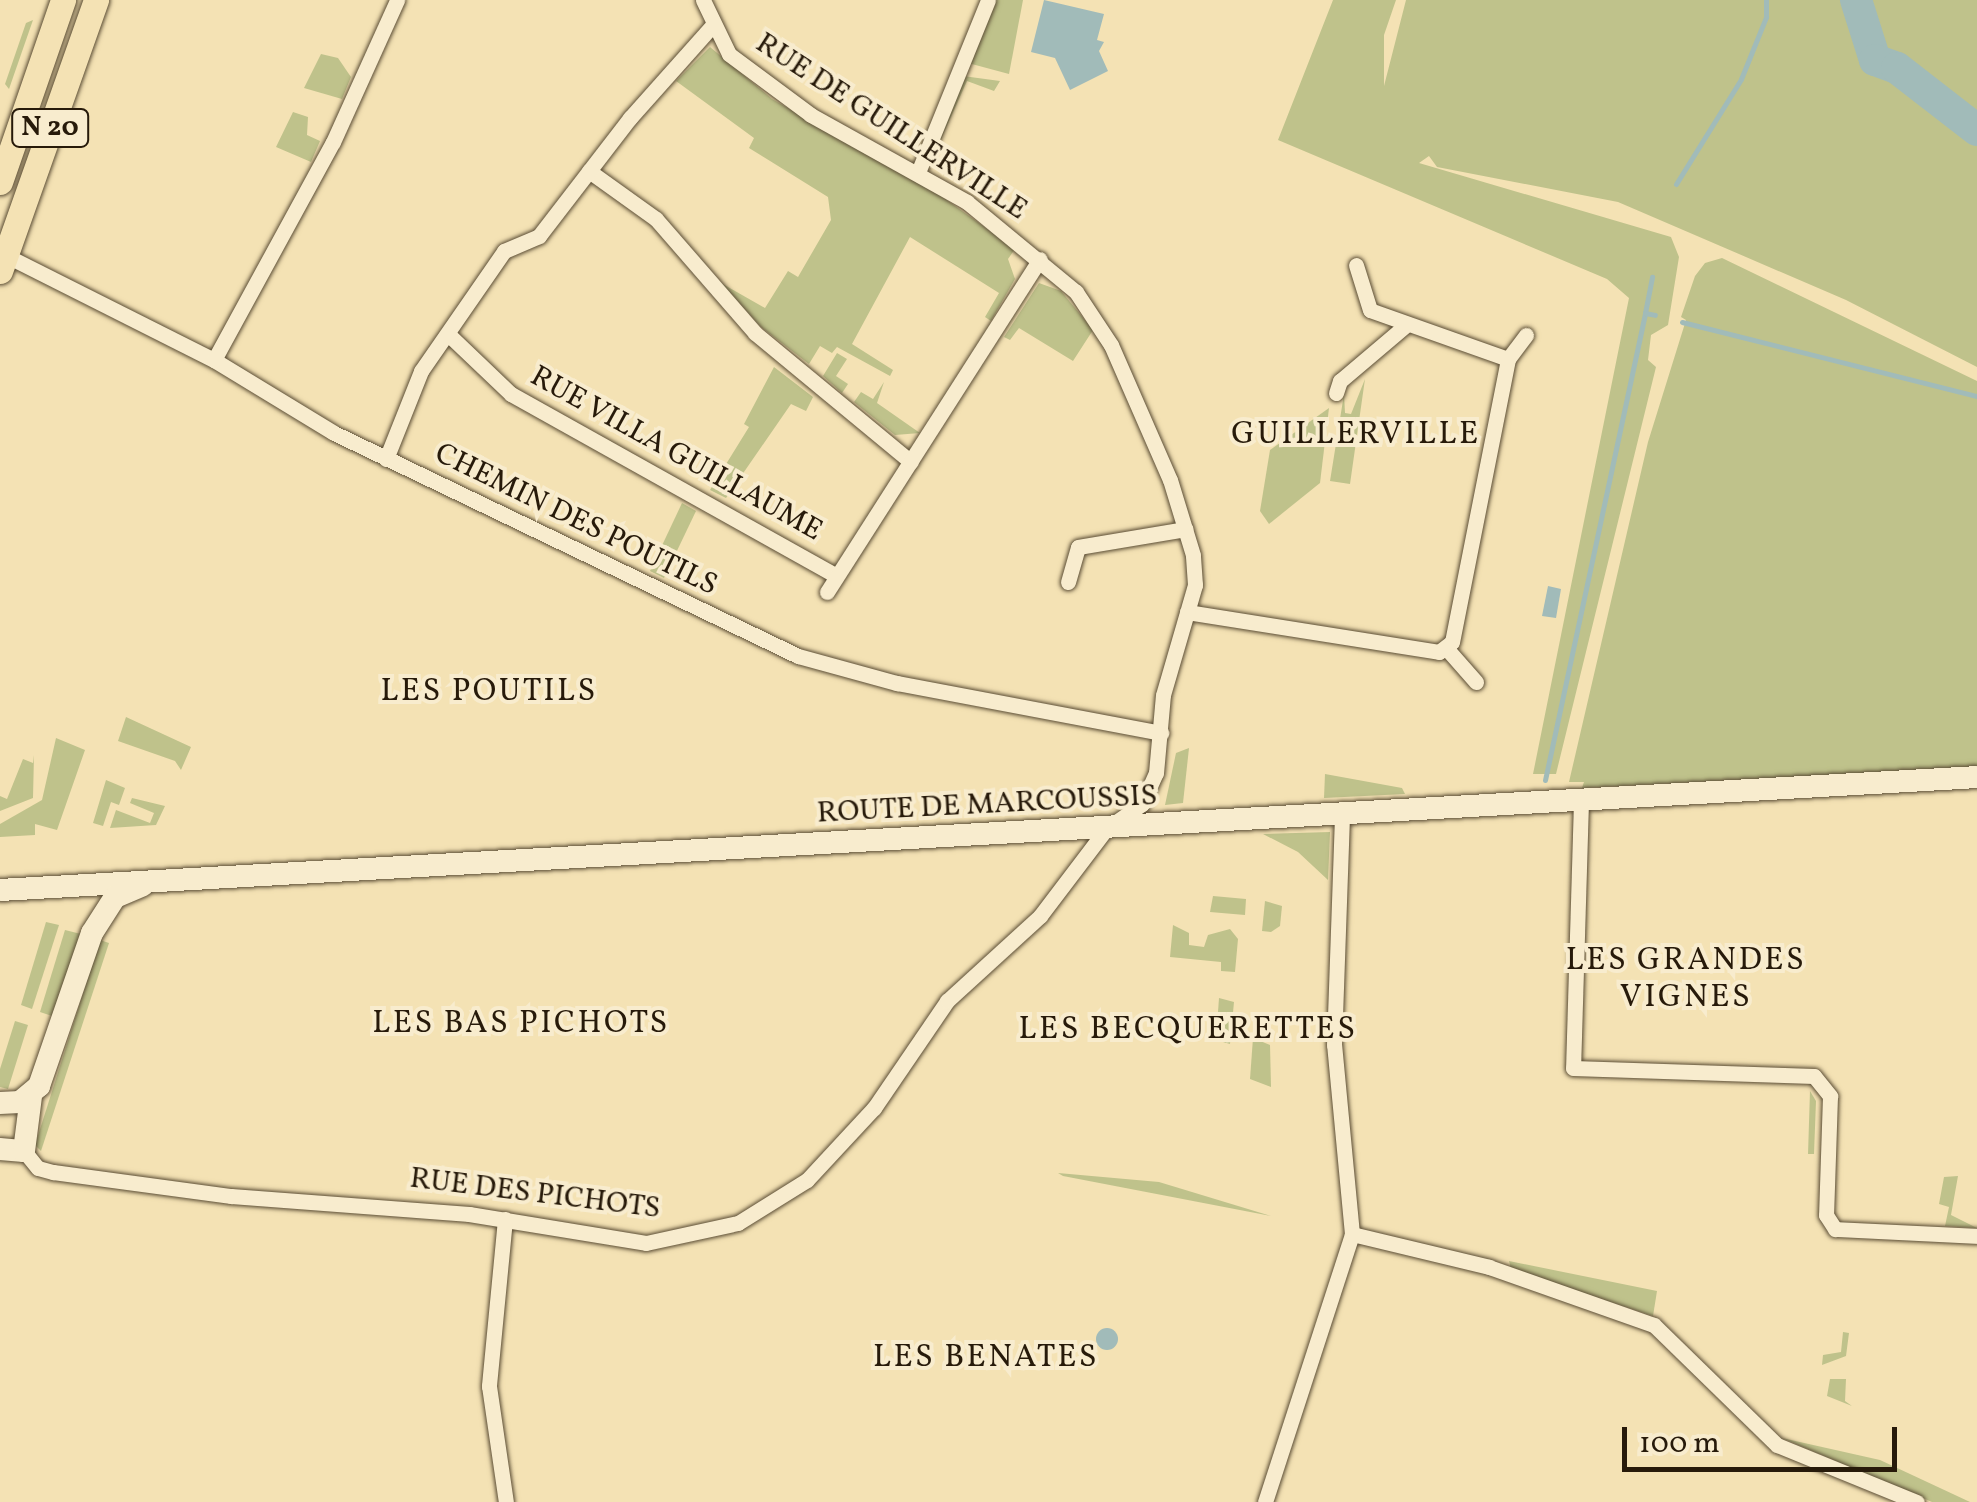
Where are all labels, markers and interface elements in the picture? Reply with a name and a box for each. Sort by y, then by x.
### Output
street label: RUE DE GUILLERVILLE [749,26,1033,228]
road number: N 20 [10,105,90,151]
street label: RUE VILLA GUILLAUME [523,358,829,550]
district label: GUILLERVILLE [1231,416,1481,454]
street label: CHEMIN DES POUTILS [429,436,723,604]
district label: LES POUTILS [380,673,598,711]
street label: ROUTE DE MARCOUSSIS [816,778,1158,832]
district label: LES GRANDES VIGNES [1566,943,1806,1018]
district label: LES BAS PICHOTS [372,1005,670,1043]
district label: LES BECQUERETTES [1019,1011,1357,1049]
street label: RUE DES PICHOTS [408,1161,662,1227]
district label: LES BENATES [873,1339,1099,1377]
scale bar [1627,1407,1902,1469]
text: 100 m [1639,1423,1720,1465]

